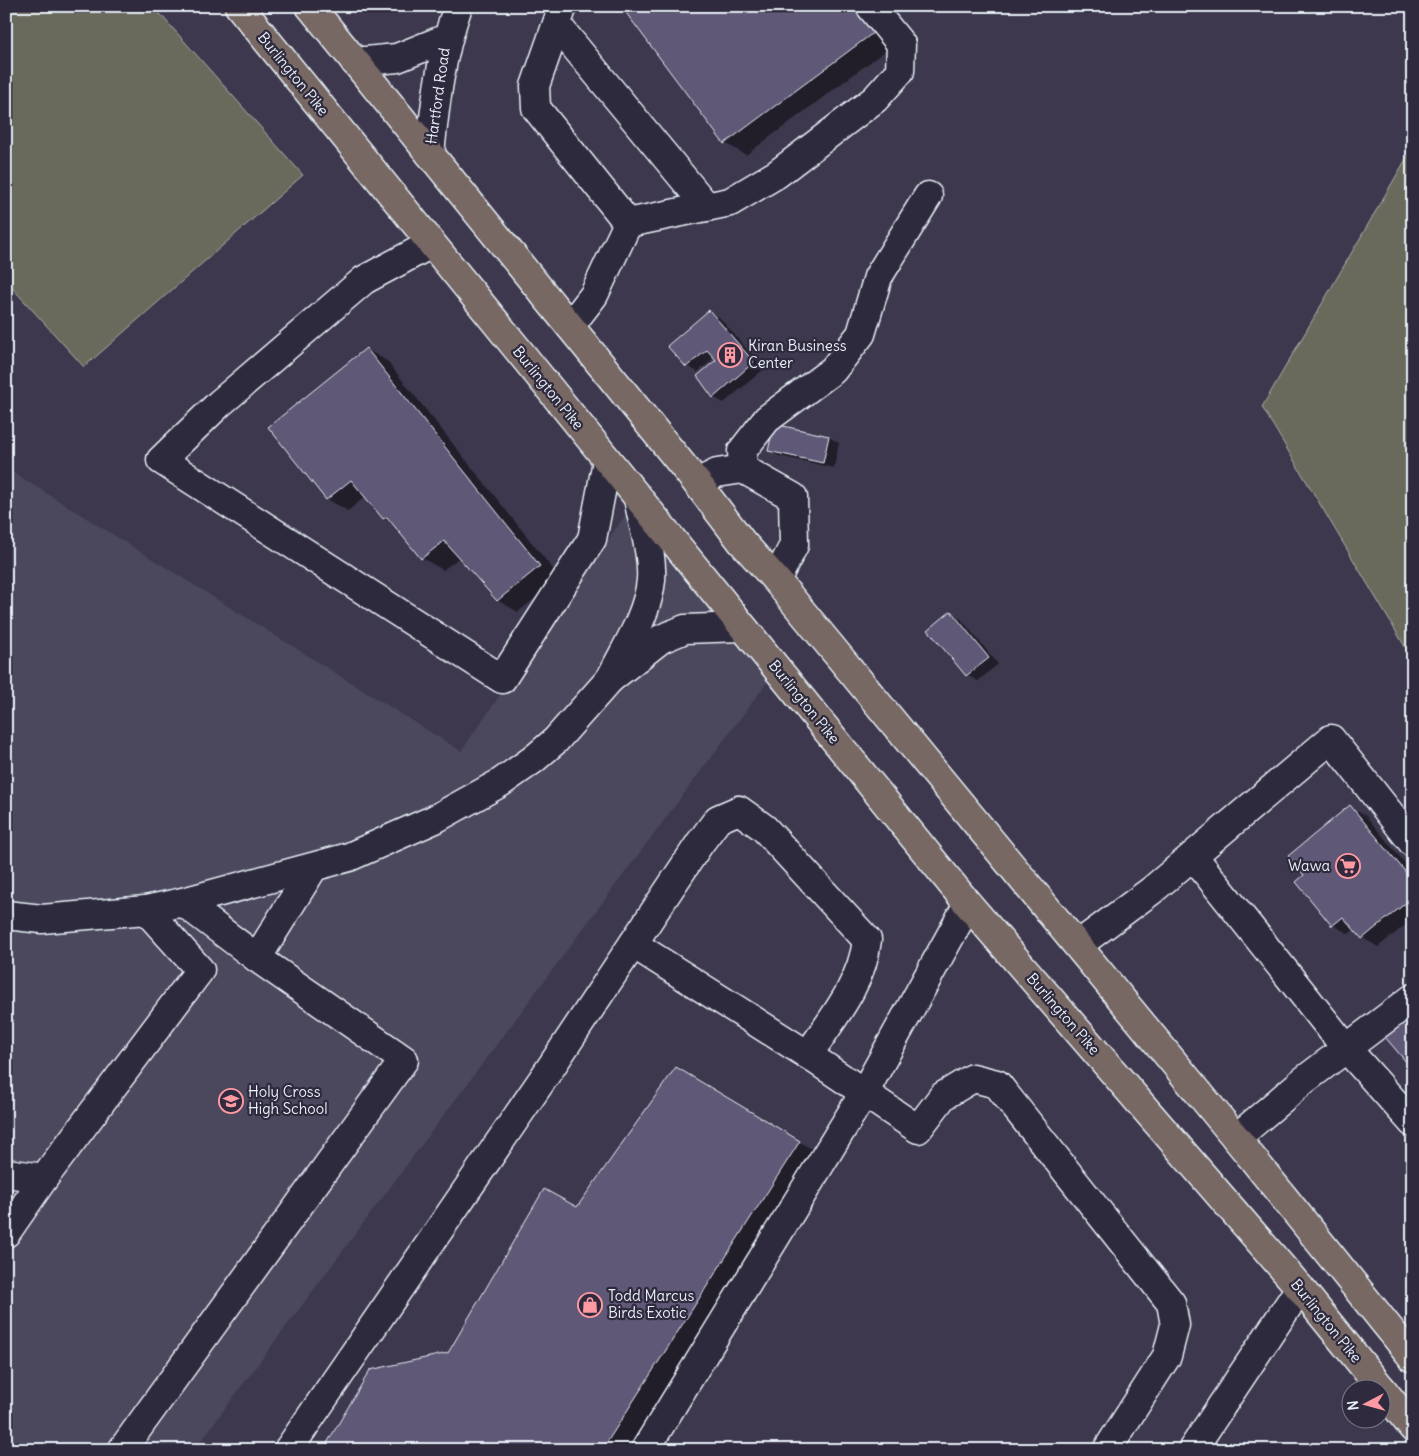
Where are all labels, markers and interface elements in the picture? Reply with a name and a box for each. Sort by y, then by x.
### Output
street label: Burlington Pike [254,28,333,119]
street label: Hartford Road [421,46,454,145]
place label: Kiran Business Center [748,336,847,372]
street label: Burlington Pike [509,342,588,433]
building icon: Kiran Business Center [717,342,743,368]
street label: Burlington Pike [765,656,844,747]
supermarket icon: Wawa [1335,853,1361,879]
place label: Wawa [1288,856,1330,875]
street label: Burlington Pike [1023,969,1104,1058]
place label: Holy Cross High School [248,1082,328,1118]
school or university icon: Holy Cross High School [218,1088,244,1114]
street label: Burlington Pike [1287,1275,1366,1366]
place label: Todd Marcus Birds Exotic [608,1286,695,1322]
shop icon: Todd Marcus Birds Exotic [577,1292,603,1318]
north arrow [1342,1378,1392,1428]
text: N [1344,1400,1363,1411]

